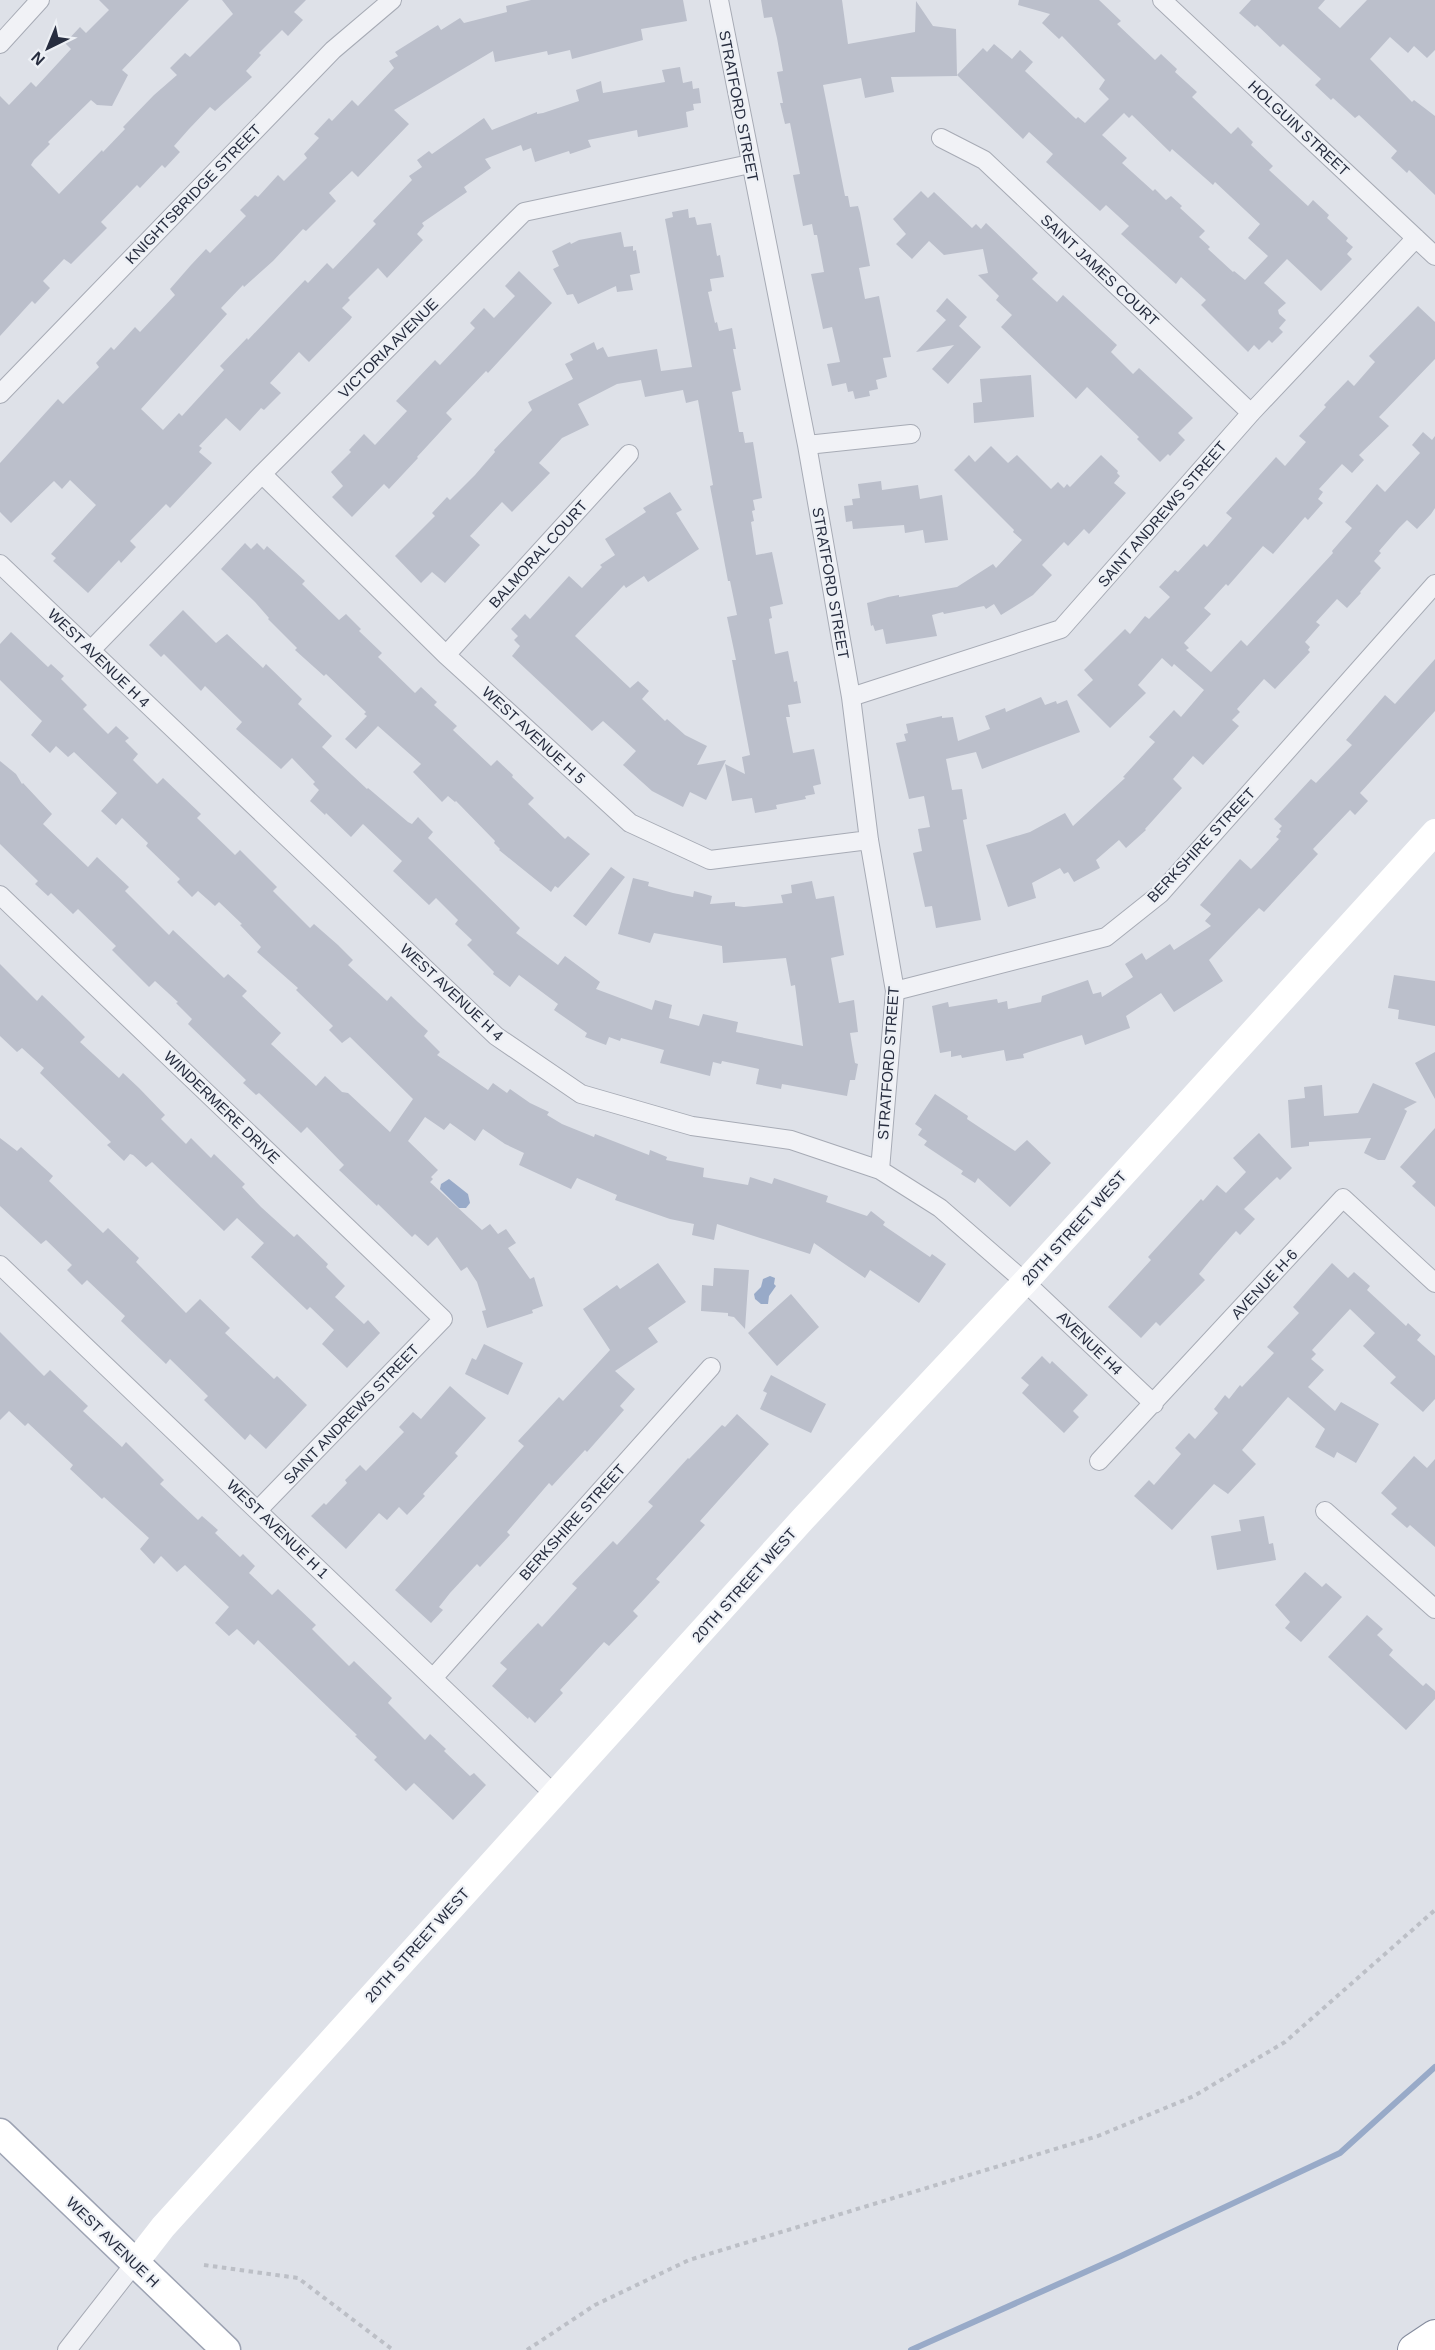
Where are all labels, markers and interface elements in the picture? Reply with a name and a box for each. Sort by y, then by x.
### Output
north arrow [18,18,78,78]
street label: STRATFORD STREET [716,29,762,183]
text: N [28,48,48,69]
street label: HOLGUIN STREET [1245,77,1353,179]
street label: KNIGHTSBRIDGE STREET [122,121,264,267]
street label: SAINT JAMES COURT [1037,211,1163,329]
street label: VICTORIA AVENUE [335,295,441,401]
street label: SAINT ANDREWS STREET [1094,438,1230,590]
street label: BALMORAL COURT [485,497,591,611]
street label: STRATFORD STREET [809,506,853,660]
street label: WEST AVENUE H 4 [45,605,153,711]
street label: WEST AVENUE H 5 [479,683,589,787]
street label: BERKSHIRE STREET [1144,784,1258,906]
street label: WEST AVENUE H 4 [397,940,507,1044]
street label: STRATFORD STREET [874,986,902,1140]
street label: WINDERMERE DRIVE [161,1047,283,1167]
street label: 20TH STREET WEST [1018,1168,1130,1288]
street label: AVENUE H-6 [1227,1246,1301,1322]
street label: AVENUE H4 [1054,1308,1126,1378]
street label: SAINT ANDREWS STREET [280,1341,422,1487]
street label: BERKSHIRE STREET [515,1461,629,1583]
street label: WEST AVENUE H 1 [224,1476,332,1582]
street label: 20TH STREET WEST [688,1525,800,1645]
street label: 20TH STREET WEST [361,1885,473,2005]
street label: WEST AVENUE H [63,2194,163,2290]

